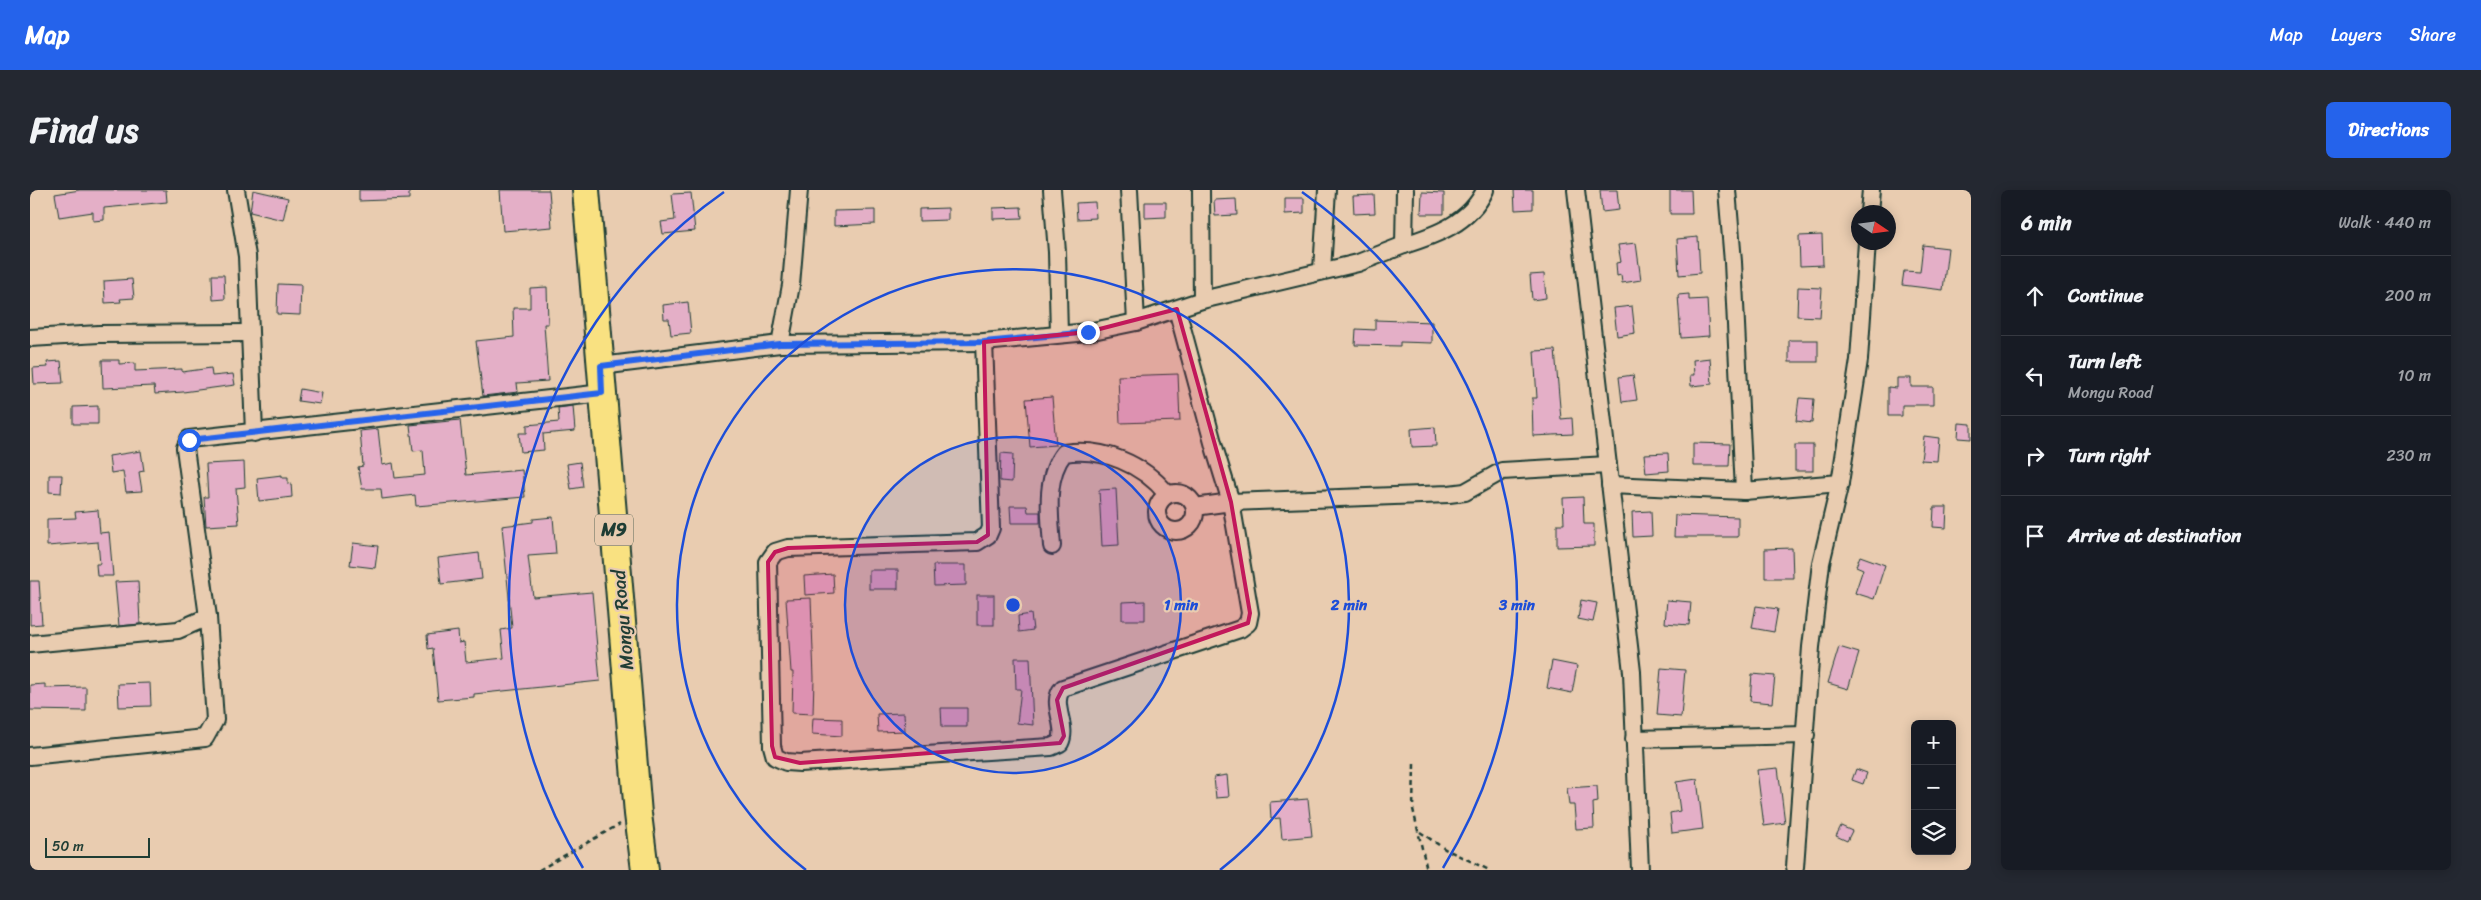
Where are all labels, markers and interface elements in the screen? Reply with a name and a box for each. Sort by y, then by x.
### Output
text: Map [25,14,69,56]
text: Map [2270,19,2303,51]
text: Layers [2331,19,2382,51]
text: Share [2410,19,2456,51]
text: Find us [30,99,138,161]
button: Directions [2326,102,2451,158]
text: 6 min [2021,204,2072,242]
north arrow [1851,205,1896,250]
text: Walk · 440 m [2338,208,2431,237]
text: Continue [2068,279,2144,312]
text: 200 m [2385,281,2431,310]
icon: ahead [2021,282,2049,310]
route end [1077,321,1100,344]
text: Turn left [2068,345,2141,378]
text: 10 m [2398,361,2431,390]
icon: left [2021,362,2049,390]
text: Mongu Road [2068,378,2153,407]
route start [178,429,201,452]
text: Turn right [2068,439,2150,472]
text: 230 m [2386,441,2431,470]
icon: right [2021,442,2049,470]
road number: M9 [595,514,633,546]
text: Arrive at destination [2068,519,2241,552]
icon: arrive [2021,522,2049,550]
street label: Mongu Road [602,566,643,672]
text: 1 min [1164,592,1199,618]
text: 2 min [1330,592,1368,618]
text: 3 min [1498,592,1536,618]
centre of rings [1004,596,1022,614]
map controls [1911,720,1956,855]
button: + [1911,720,1956,765]
button: − [1911,765,1956,810]
button: layers [1911,810,1956,855]
text: 50 m [52,834,84,859]
scale bar [45,835,150,858]

